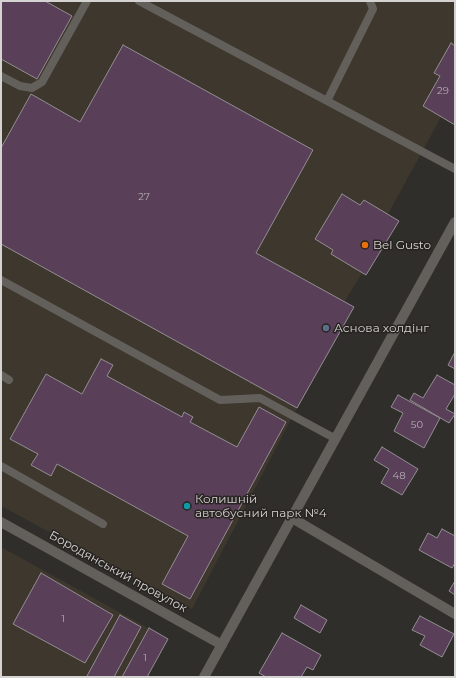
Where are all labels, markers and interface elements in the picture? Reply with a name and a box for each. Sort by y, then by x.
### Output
house number: 29 [437,85,449,97]
house number: 27 [138,191,150,203]
place label: Bel Gusto [373,238,431,252]
marker: Bel Gusto [360,240,370,250]
place label: Аснова холдінг [334,321,429,335]
marker: Аснова холдінг [321,323,331,333]
house number: 50 [411,419,423,431]
house number: 48 [392,470,406,482]
place label: Колишній автобусний парк №4 [195,492,327,520]
marker: Колишній автобусний парк №4 [182,501,192,511]
street label: Бородянський провулок [47,528,189,616]
house number: 1 [61,613,65,625]
house number: 1 [143,652,147,664]

